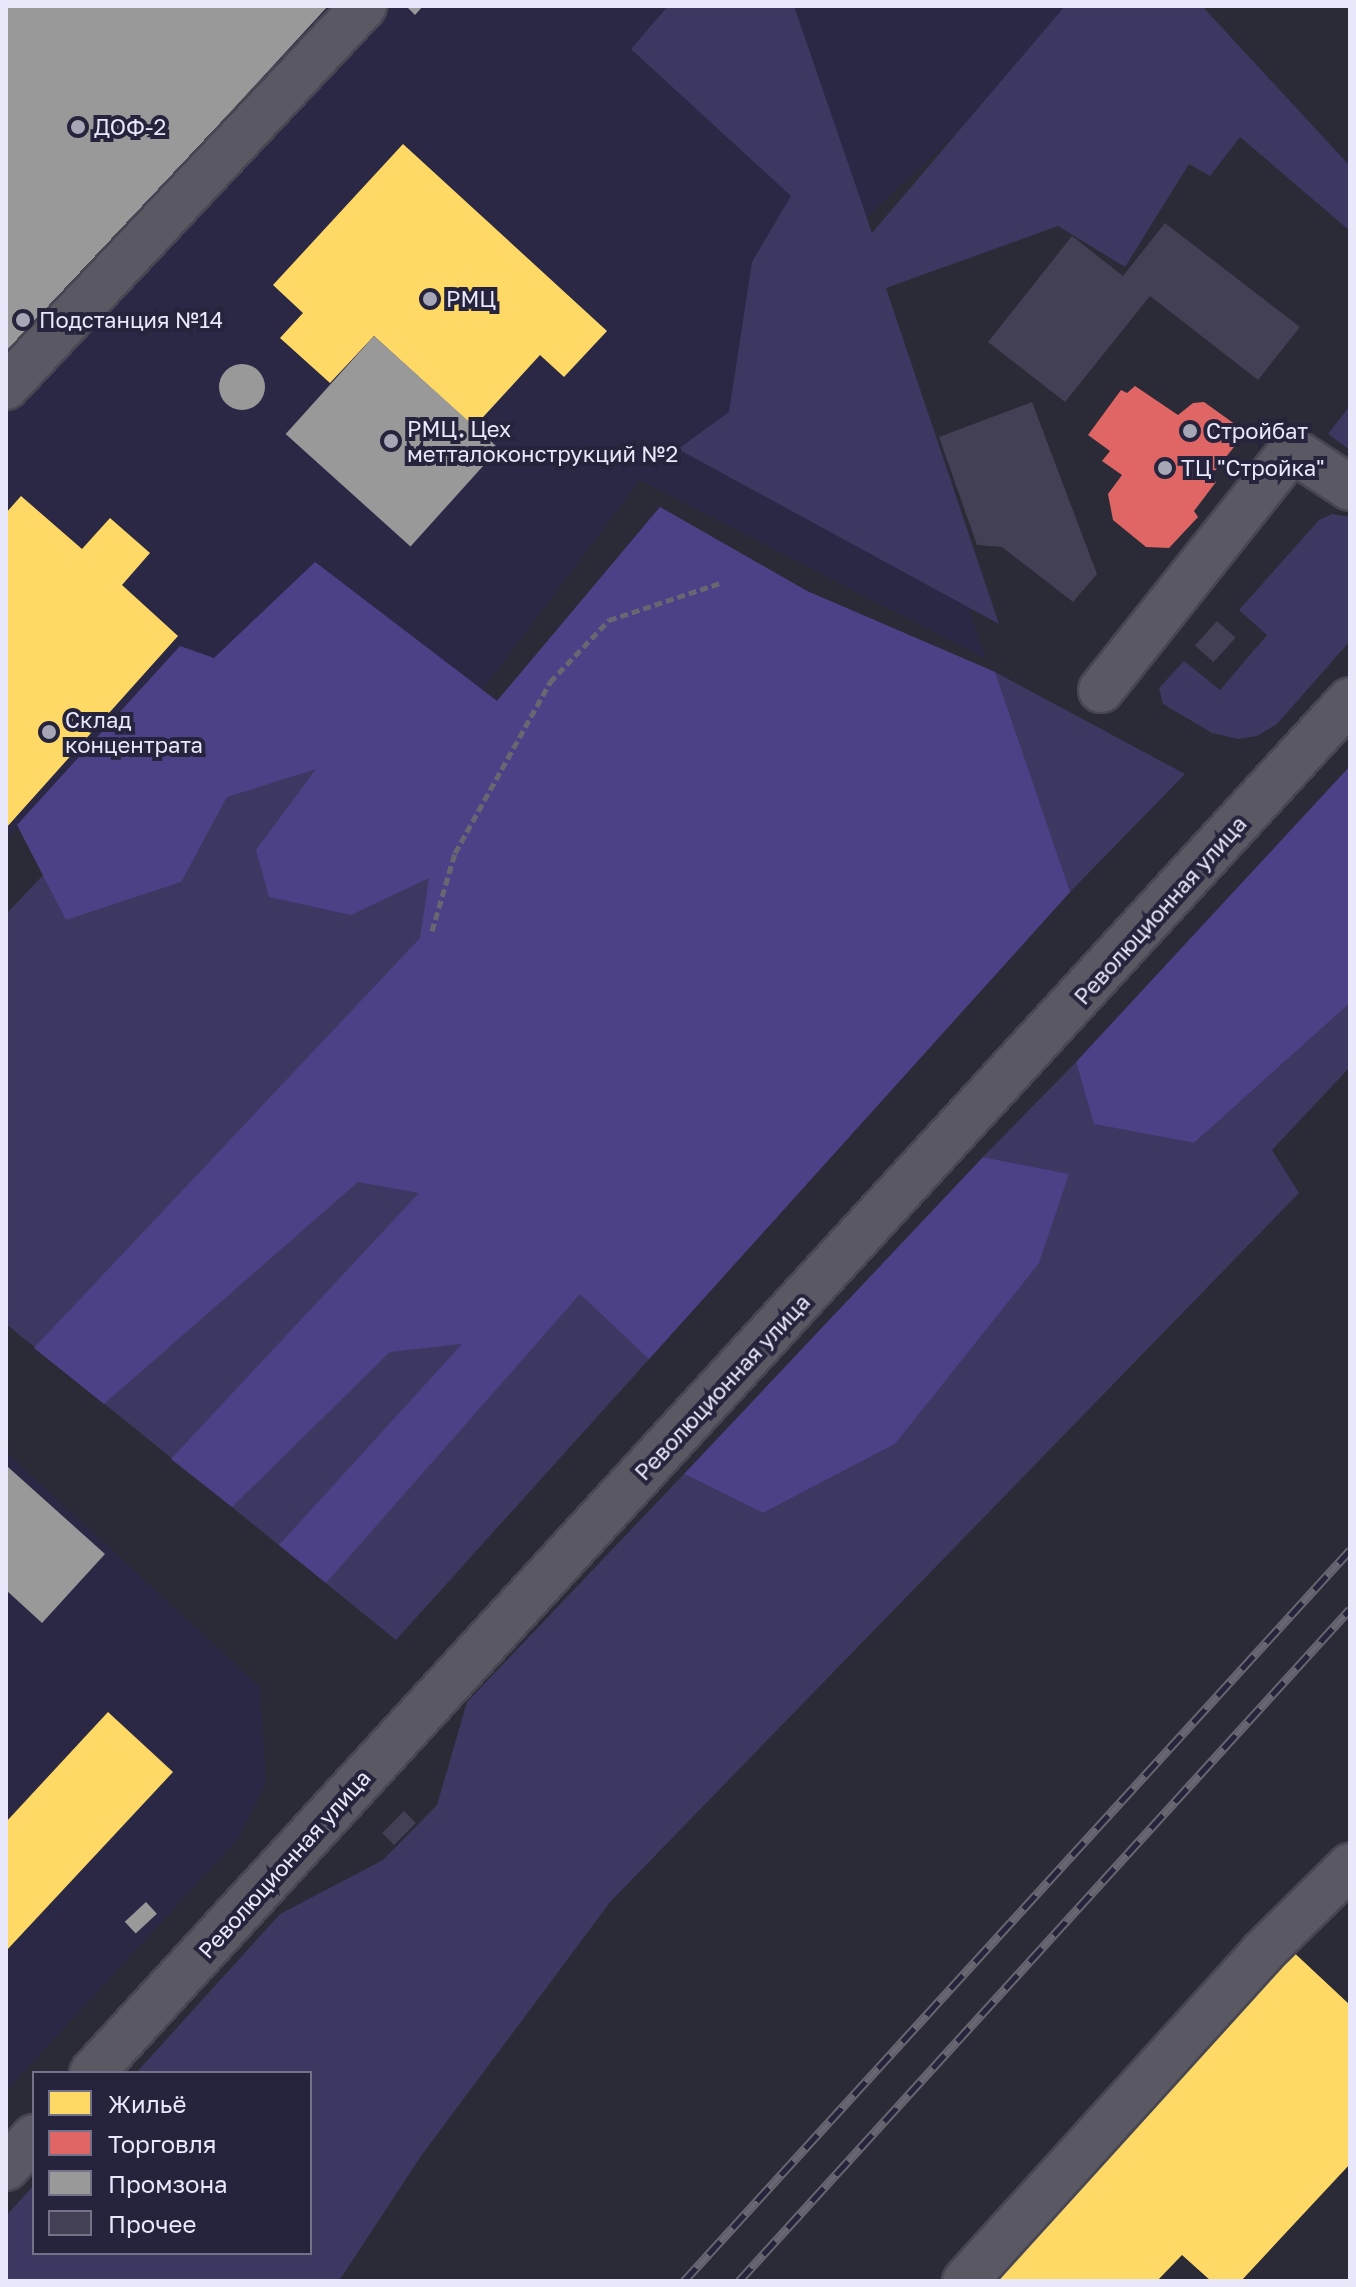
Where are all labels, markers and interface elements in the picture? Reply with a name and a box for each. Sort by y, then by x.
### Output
place label: ДОФ-2 [94,114,166,140]
marker: ДОФ-2 [69,118,87,136]
place label: РМЦ [446,286,496,312]
marker: РМЦ [421,290,439,308]
place label: Подстанция №14 [39,307,223,333]
marker: Подстанция №14 [14,311,32,329]
place label: РМЦ. Цех метталоконструкций №2 [407,415,678,466]
place label: Стройбат [1206,418,1308,444]
marker: Стройбат [1181,422,1199,440]
marker: РМЦ. Цех метталоконструкций №2 [382,432,400,450]
place label: ТЦ "Стройка" [1181,455,1325,481]
marker: ТЦ "Стройка" [1156,459,1174,477]
place label: Склад концентрата [65,706,203,758]
marker: Склад концентрата [40,723,58,741]
street label: Революционная улица [1068,810,1252,1010]
street label: Революционная улица [629,1289,815,1485]
street label: Революционная улица [192,1764,376,1964]
legend [32,2071,312,2255]
text: Жильё [108,2089,186,2118]
text: Торговля [108,2129,216,2158]
text: Промзона [108,2169,228,2198]
text: Прочее [108,2209,196,2238]

